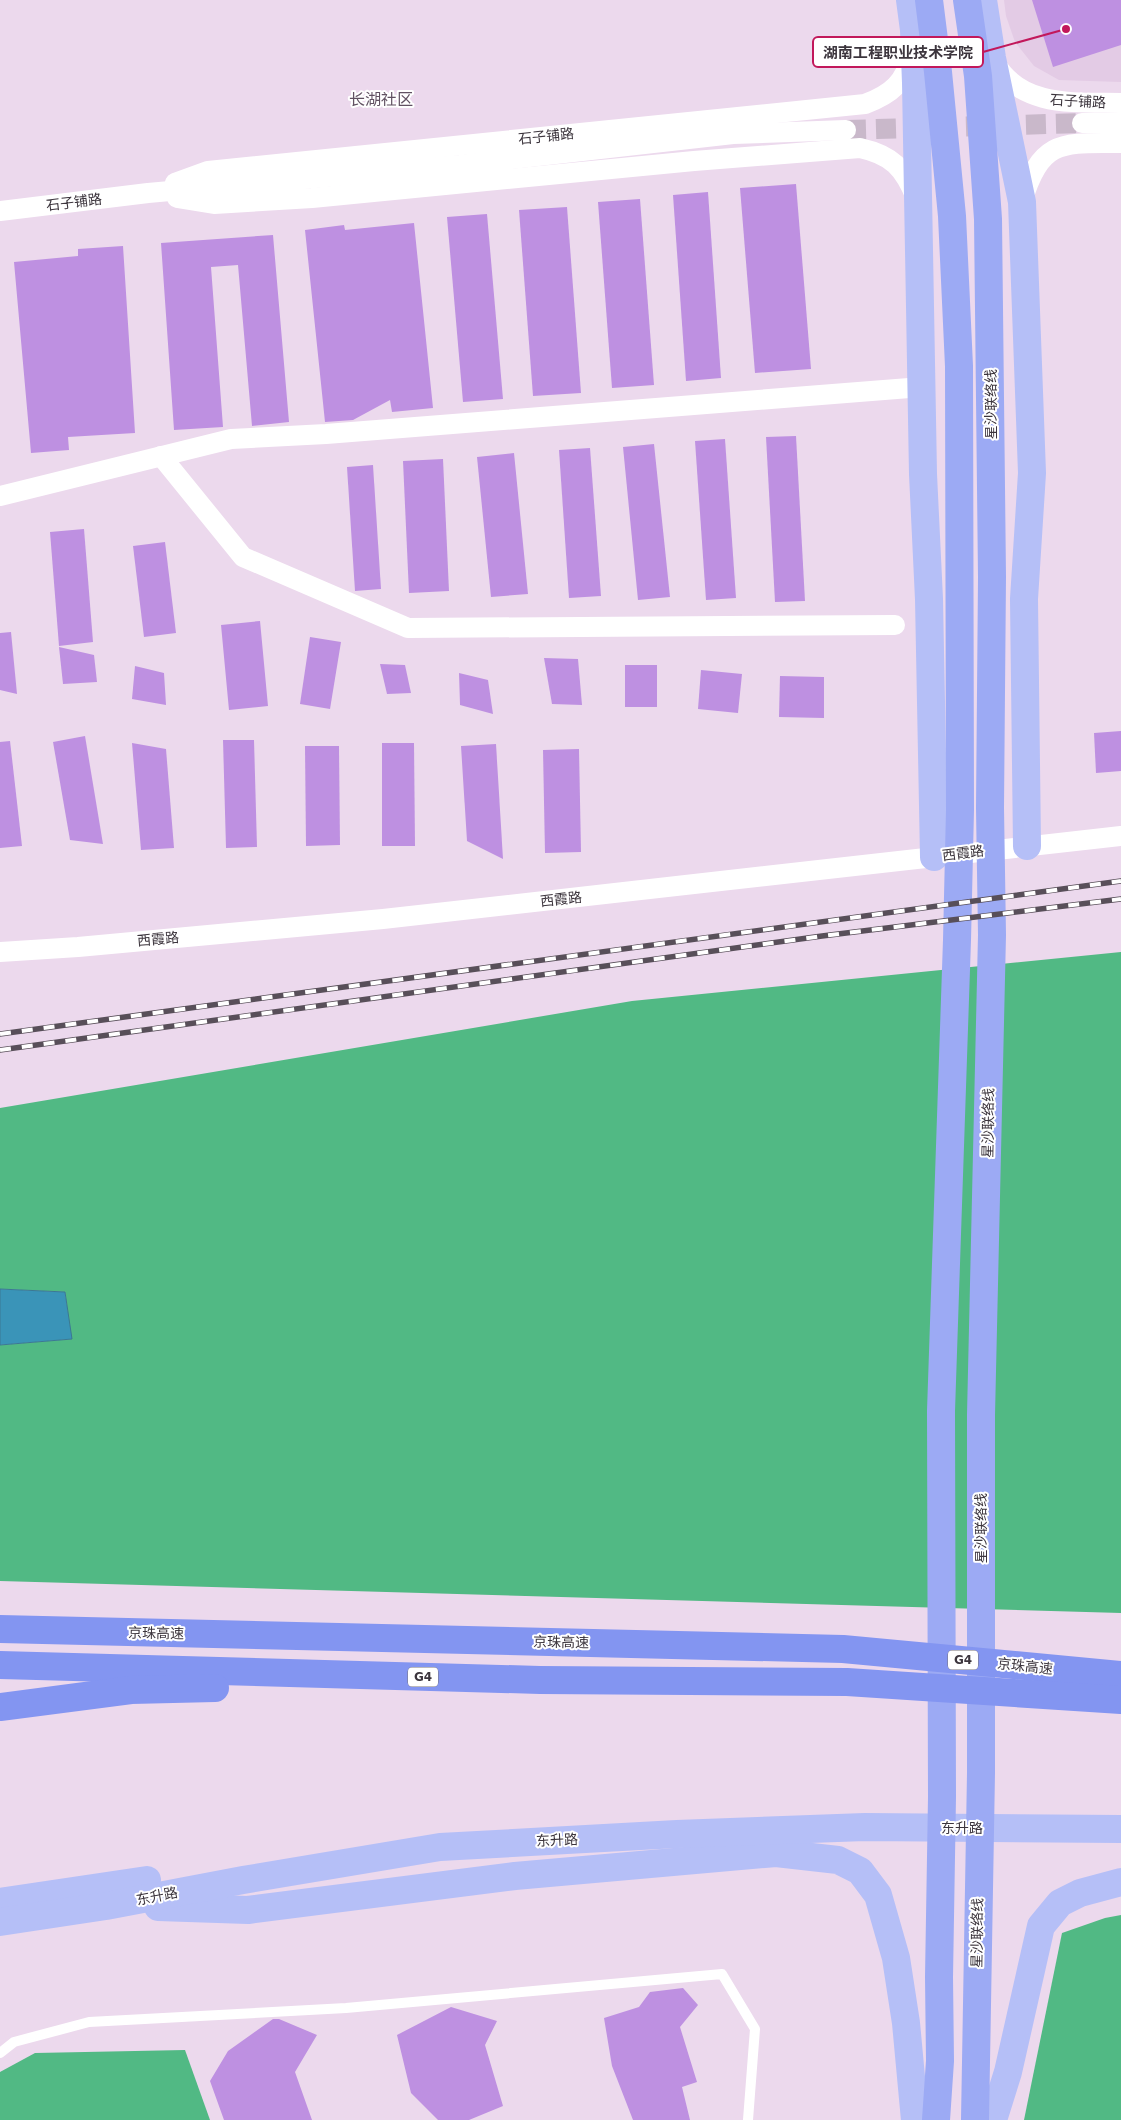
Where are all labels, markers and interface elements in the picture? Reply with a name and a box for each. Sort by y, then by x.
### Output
callout: 湖南工程职业技术学院 [813,37,983,67]
text: 湖南工程职业技术学院 [823,44,973,62]
district label: 长湖社区 [349,90,413,109]
street label: 石子铺路 [1050,92,1106,110]
street label: 石子铺路 [517,125,575,147]
street label: 石子铺路 [45,191,103,213]
street label: 星沙联络线 [983,369,999,439]
street label: 西霞路 [941,843,985,863]
street label: 西霞路 [539,889,583,909]
street label: 西霞路 [136,929,180,949]
street label: 星沙联络线 [979,1088,997,1158]
street label: 星沙联络线 [973,1493,989,1563]
street label: 京珠高速 [128,1625,184,1641]
street label: 京珠高速 [533,1634,589,1650]
road number: G4 [948,1650,978,1670]
street label: 京珠高速 [996,1655,1054,1677]
road number: G4 [408,1668,438,1686]
street label: 东升路 [941,1820,983,1836]
street label: 东升路 [536,1831,578,1849]
street label: 东升路 [135,1884,179,1908]
street label: 星沙联络线 [968,1898,986,1968]

